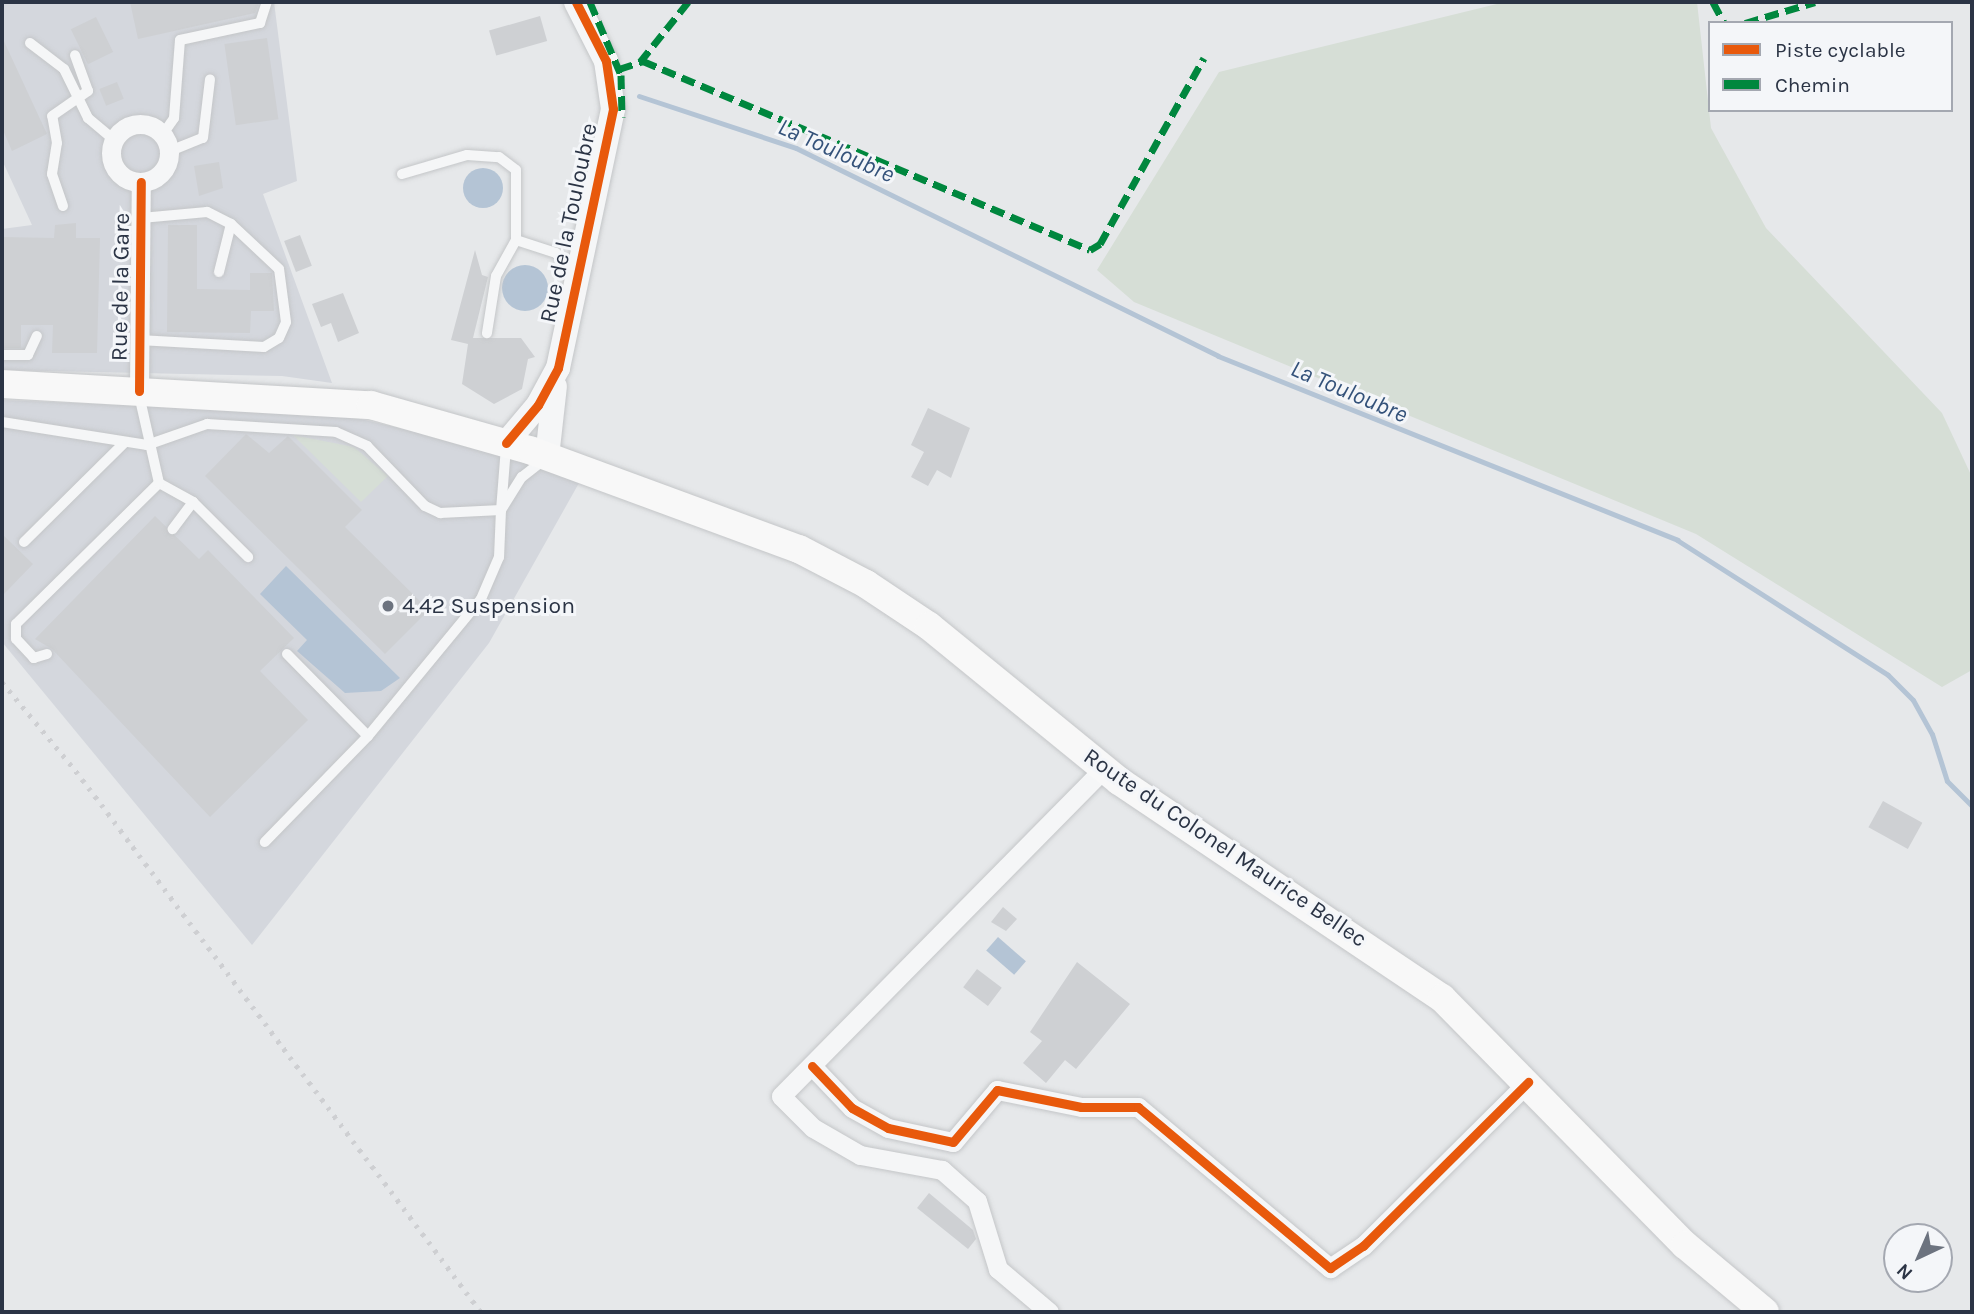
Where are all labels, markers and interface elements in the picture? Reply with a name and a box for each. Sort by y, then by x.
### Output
legend [1708,21,1953,112]
text: Piste cyclable [1775,38,1906,62]
text: Chemin [1775,73,1850,97]
water label: La Touloubre [773,113,899,189]
street label: Rue de la Touloubre [534,121,604,325]
street label: Rue de la Gare [106,213,136,361]
water label: La Touloubre [1286,354,1412,430]
place label: 4.42 Suspension [402,592,575,620]
marker: 4.42 Suspension [380,598,396,614]
street label: Route du Colonel Maurice Bellec [1078,743,1372,953]
north arrow [1883,1223,1953,1293]
text: N [1892,1259,1917,1284]

